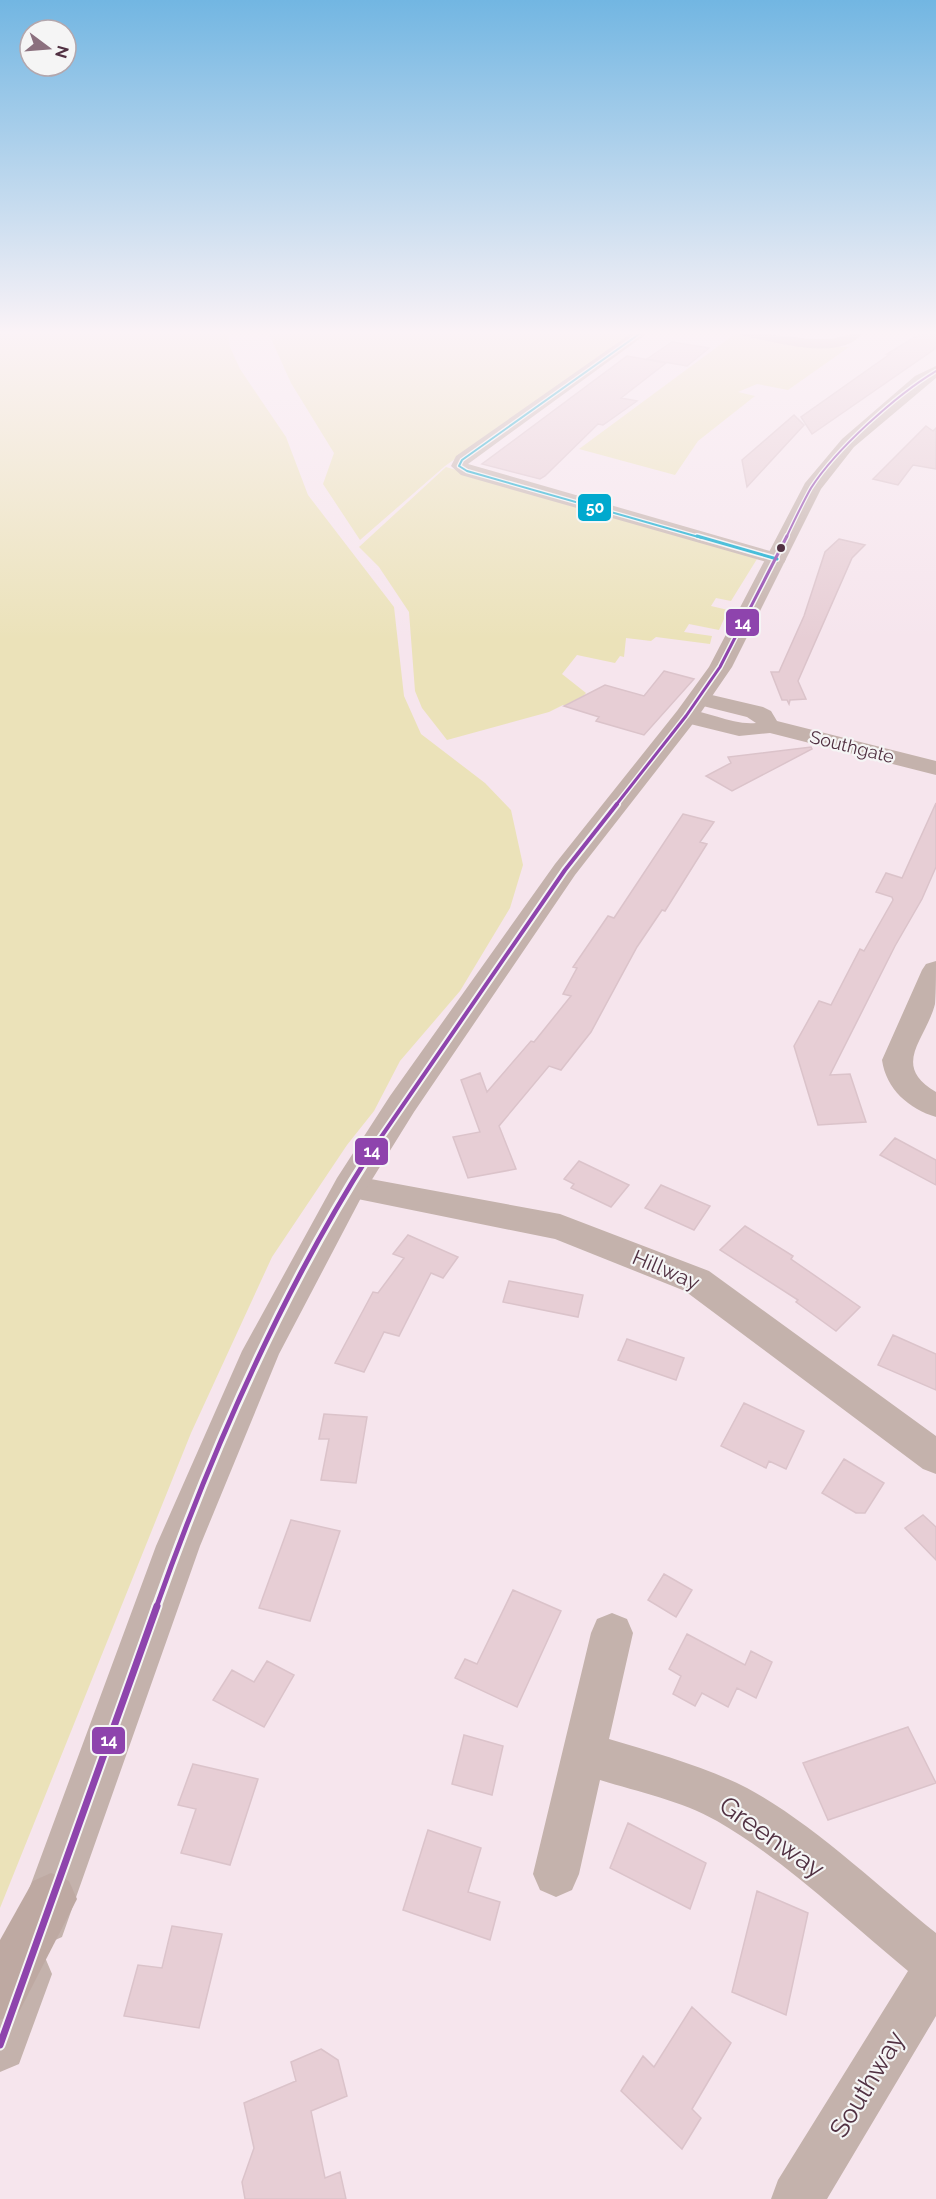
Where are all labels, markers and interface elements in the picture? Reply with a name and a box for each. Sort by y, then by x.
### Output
north arrow [18,18,78,78]
text: N [51,44,73,60]
line badge: 50 [577,493,612,522]
text: 50 [586,498,605,517]
unlabelled marker [775,542,787,554]
line badge: 14 [725,608,760,637]
text: 14 [734,614,752,633]
street label: Southgate [808,726,897,767]
line badge: 14 [354,1137,389,1166]
text: 14 [363,1142,381,1161]
street label: Hillway [629,1244,704,1295]
line badge: 14 [91,1726,126,1755]
text: 14 [100,1731,118,1750]
street label: Greenway [714,1790,830,1884]
street label: Southway [824,2025,910,2143]

